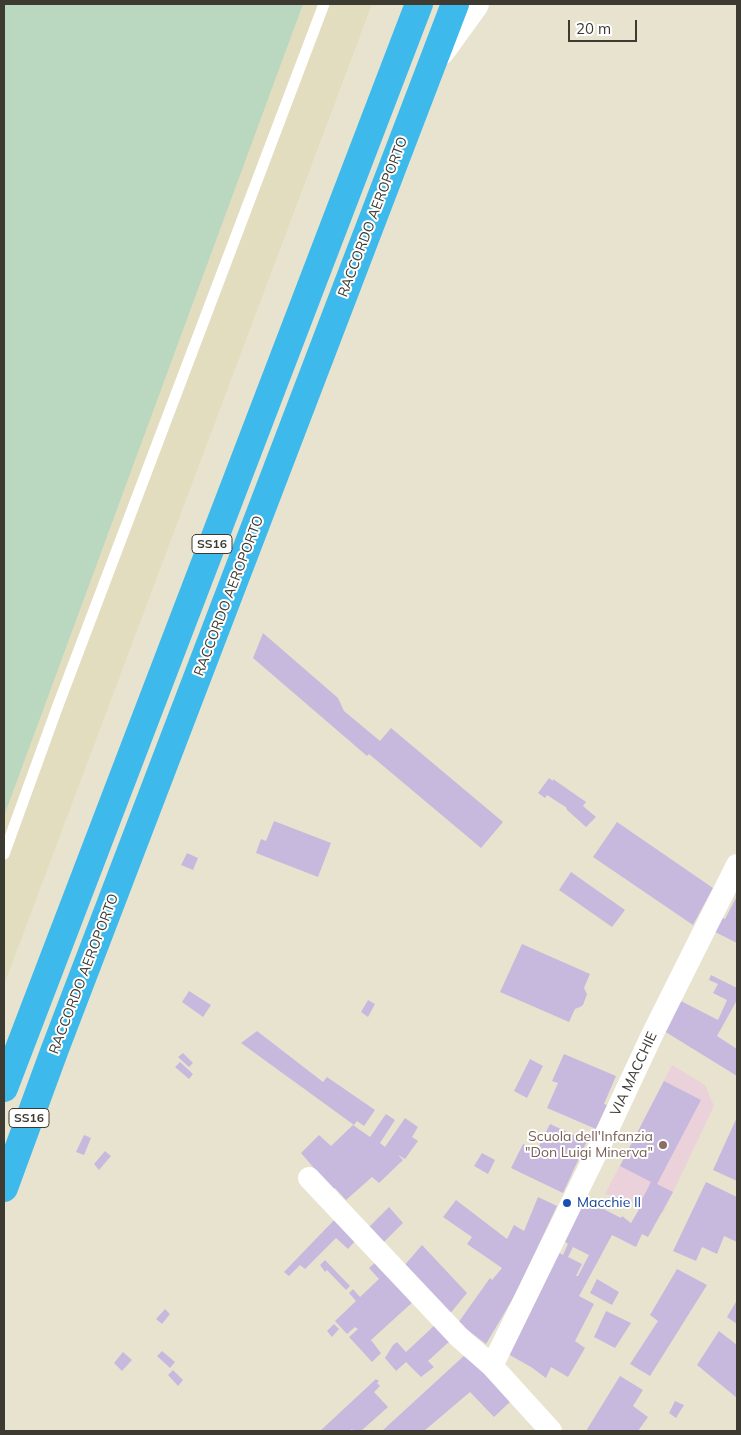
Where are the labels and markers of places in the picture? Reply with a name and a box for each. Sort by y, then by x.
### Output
place label: Scuola dell'Infanzia "Don Luigi Minerva" [525,1129,653,1162]
marker: Scuola dell'Infanzia "Don Luigi Minerva" [657,1139,669,1151]
place label: Macchie II [577,1195,641,1211]
marker: Macchie II [561,1197,573,1209]

